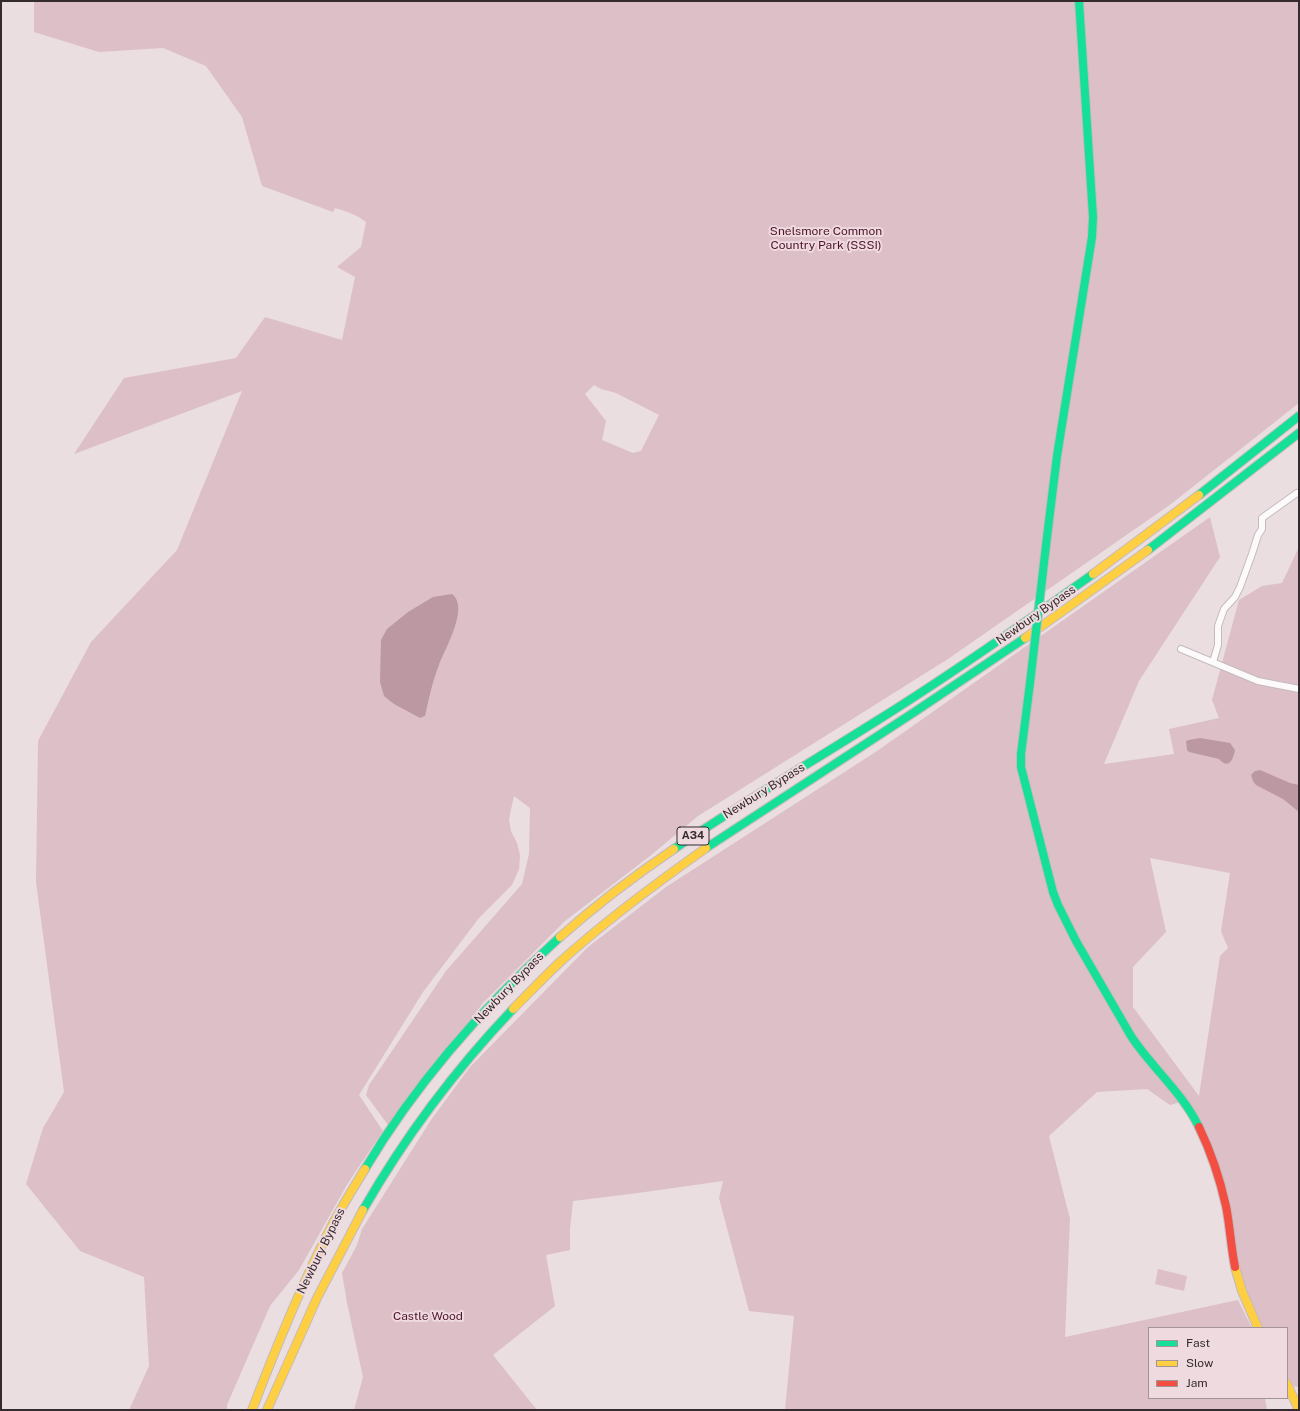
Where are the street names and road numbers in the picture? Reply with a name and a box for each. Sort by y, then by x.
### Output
street label: Newbury Bypass [994,582,1078,648]
street label: Newbury Bypass [720,760,808,822]
road number: A34 [677,827,709,845]
street label: Newbury Bypass [471,949,547,1027]
street label: Newbury Bypass [294,1206,348,1296]

